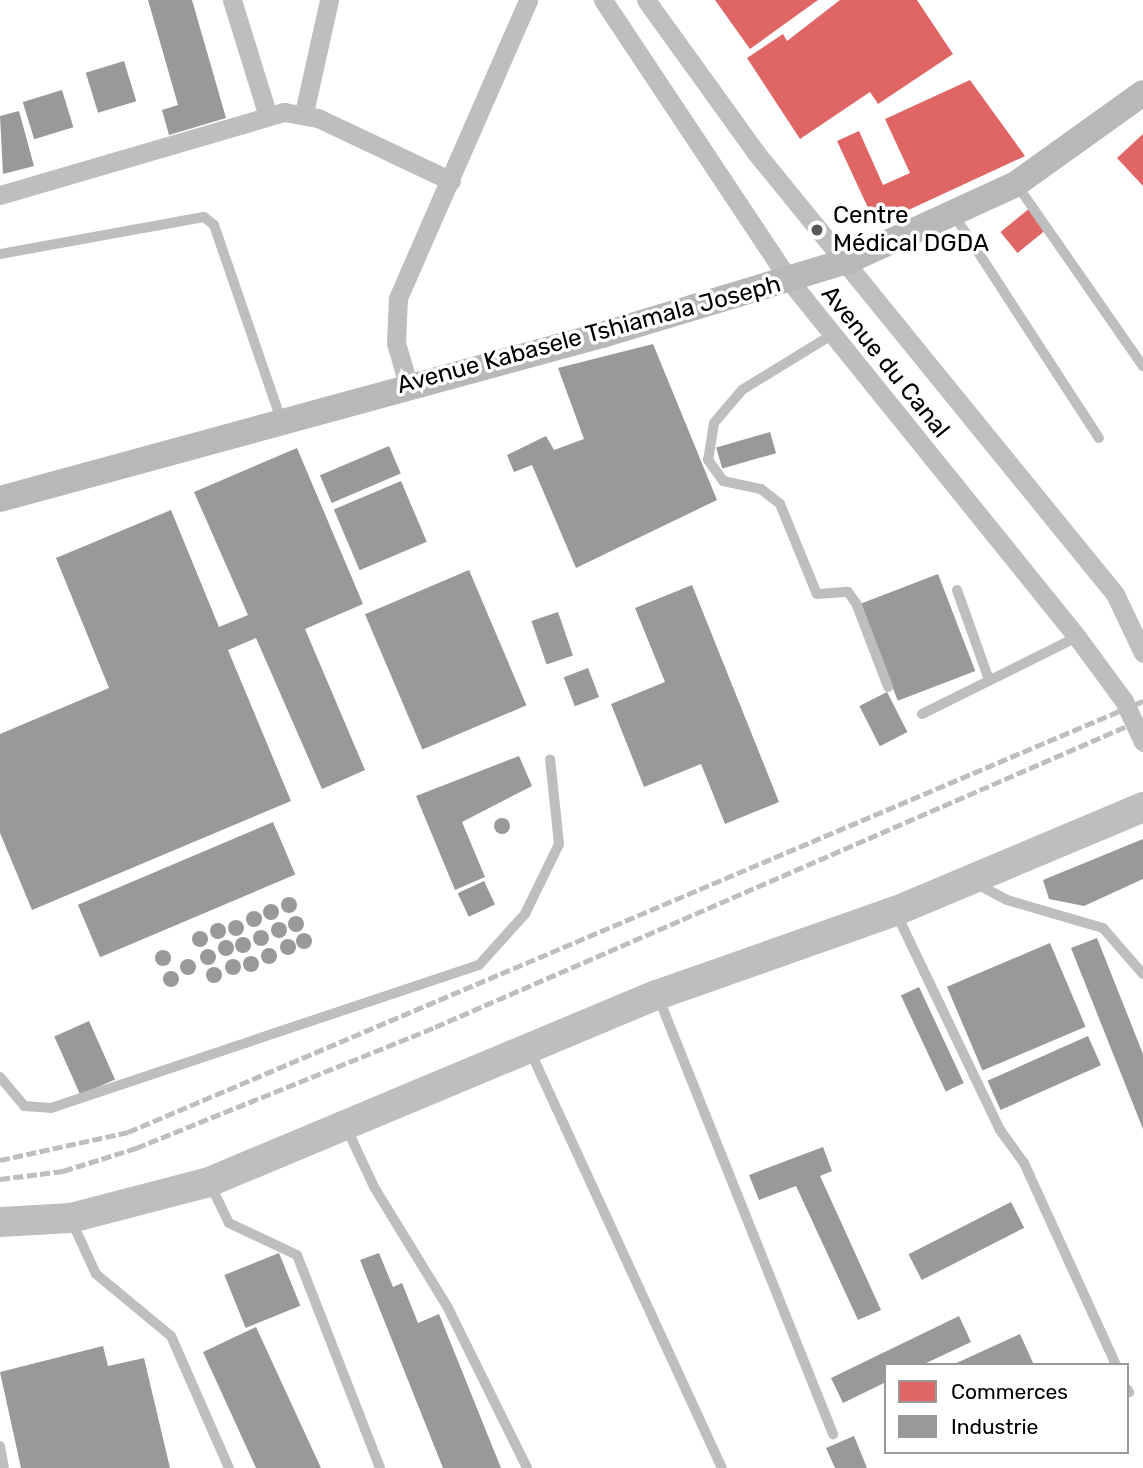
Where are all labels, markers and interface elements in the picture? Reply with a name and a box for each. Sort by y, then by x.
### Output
place label: Centre Médical DGDA [833,202,989,258]
marker: Centre Médical DGDA [807,220,827,240]
street label: Avenue Kabasele Tshiamala Joseph [394,270,784,400]
street label: Avenue du Canal [815,280,955,444]
legend [884,1363,1129,1454]
text: Commerces [951,1379,1068,1404]
text: Industrie [951,1414,1038,1439]

